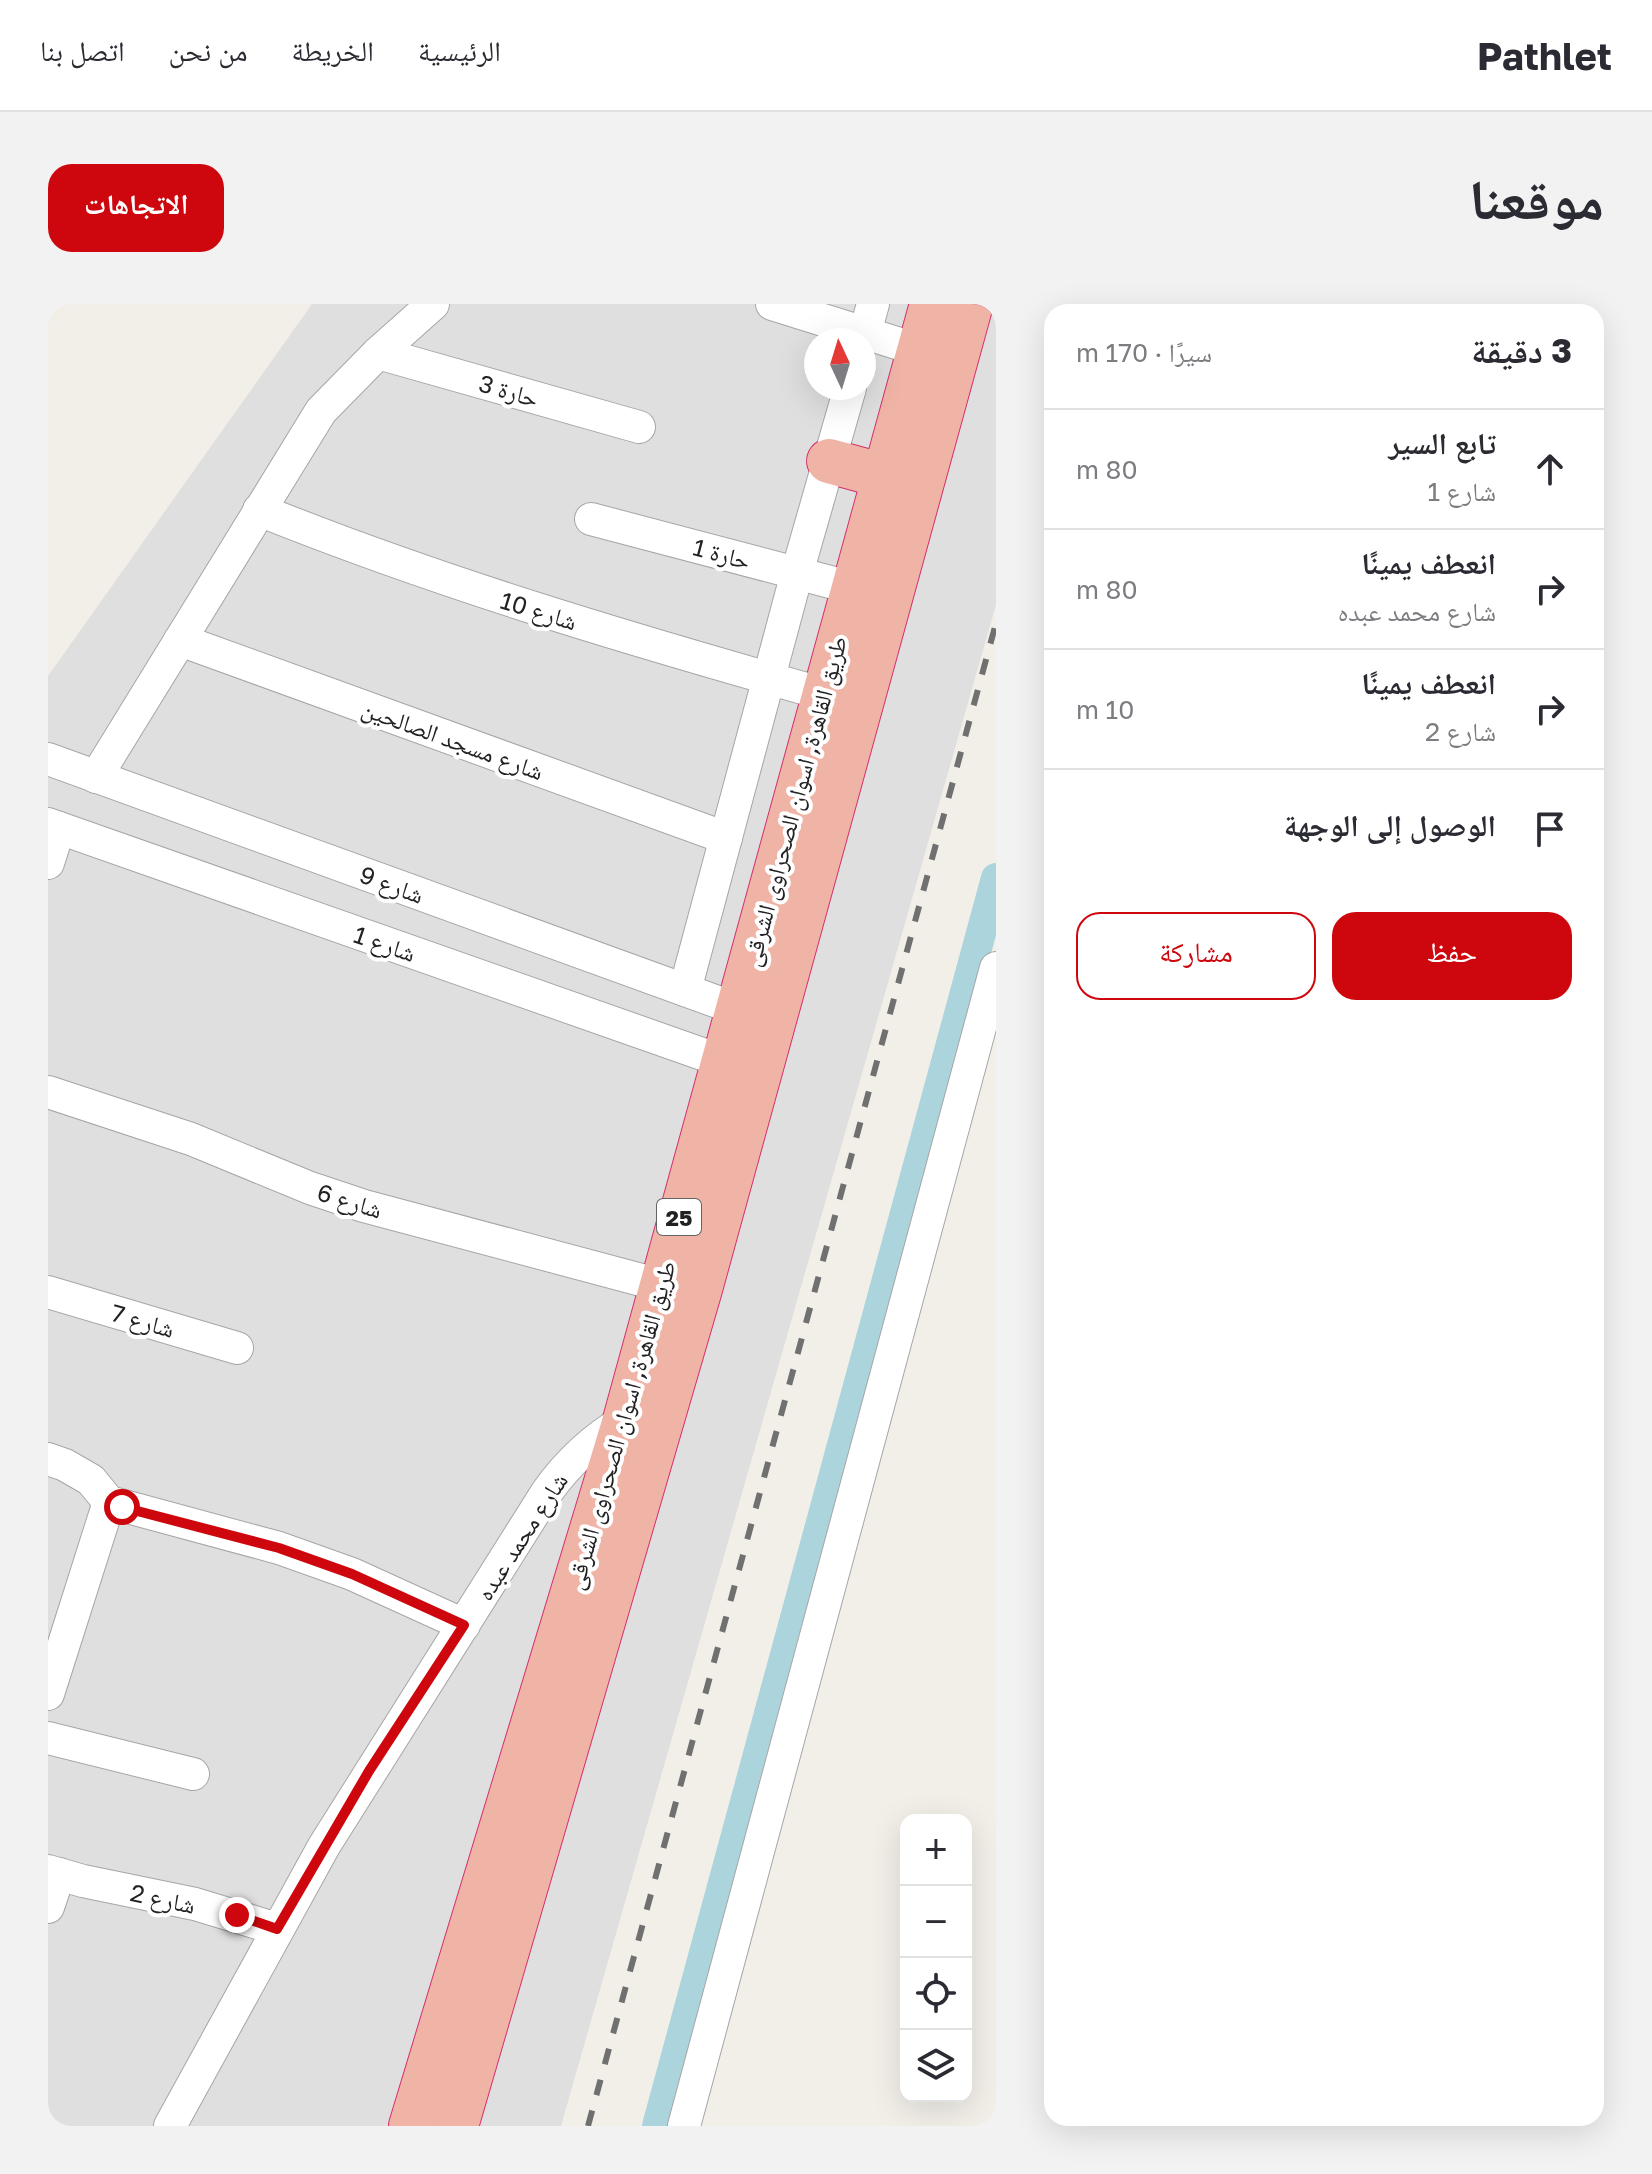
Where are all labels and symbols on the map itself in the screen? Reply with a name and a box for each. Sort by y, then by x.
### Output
north arrow [804,328,876,400]
street label: حارة 3 [476,368,542,412]
street label: حارة 1 [690,531,754,575]
street label: شارع 10 [497,585,581,637]
street label: طريق القاهرة, اسوان الصحراوى الشرقى [736,633,853,970]
street label: شارع مسجد الصالحين [358,693,548,787]
street label: شارع 9 [355,859,428,911]
street label: شارع 1 [350,919,420,969]
street label: شارع 6 [314,1176,386,1225]
road number: 25 [657,1199,701,1235]
street label: طريق القاهرة, اسوان الصحراوى الشرقى [559,1257,682,1593]
street label: شارع 7 [108,1297,178,1345]
street label: شارع محمد عبده [469,1467,575,1606]
route start [104,1489,140,1525]
street label: شارع 2 [128,1877,198,1921]
route end [219,1897,255,1933]

